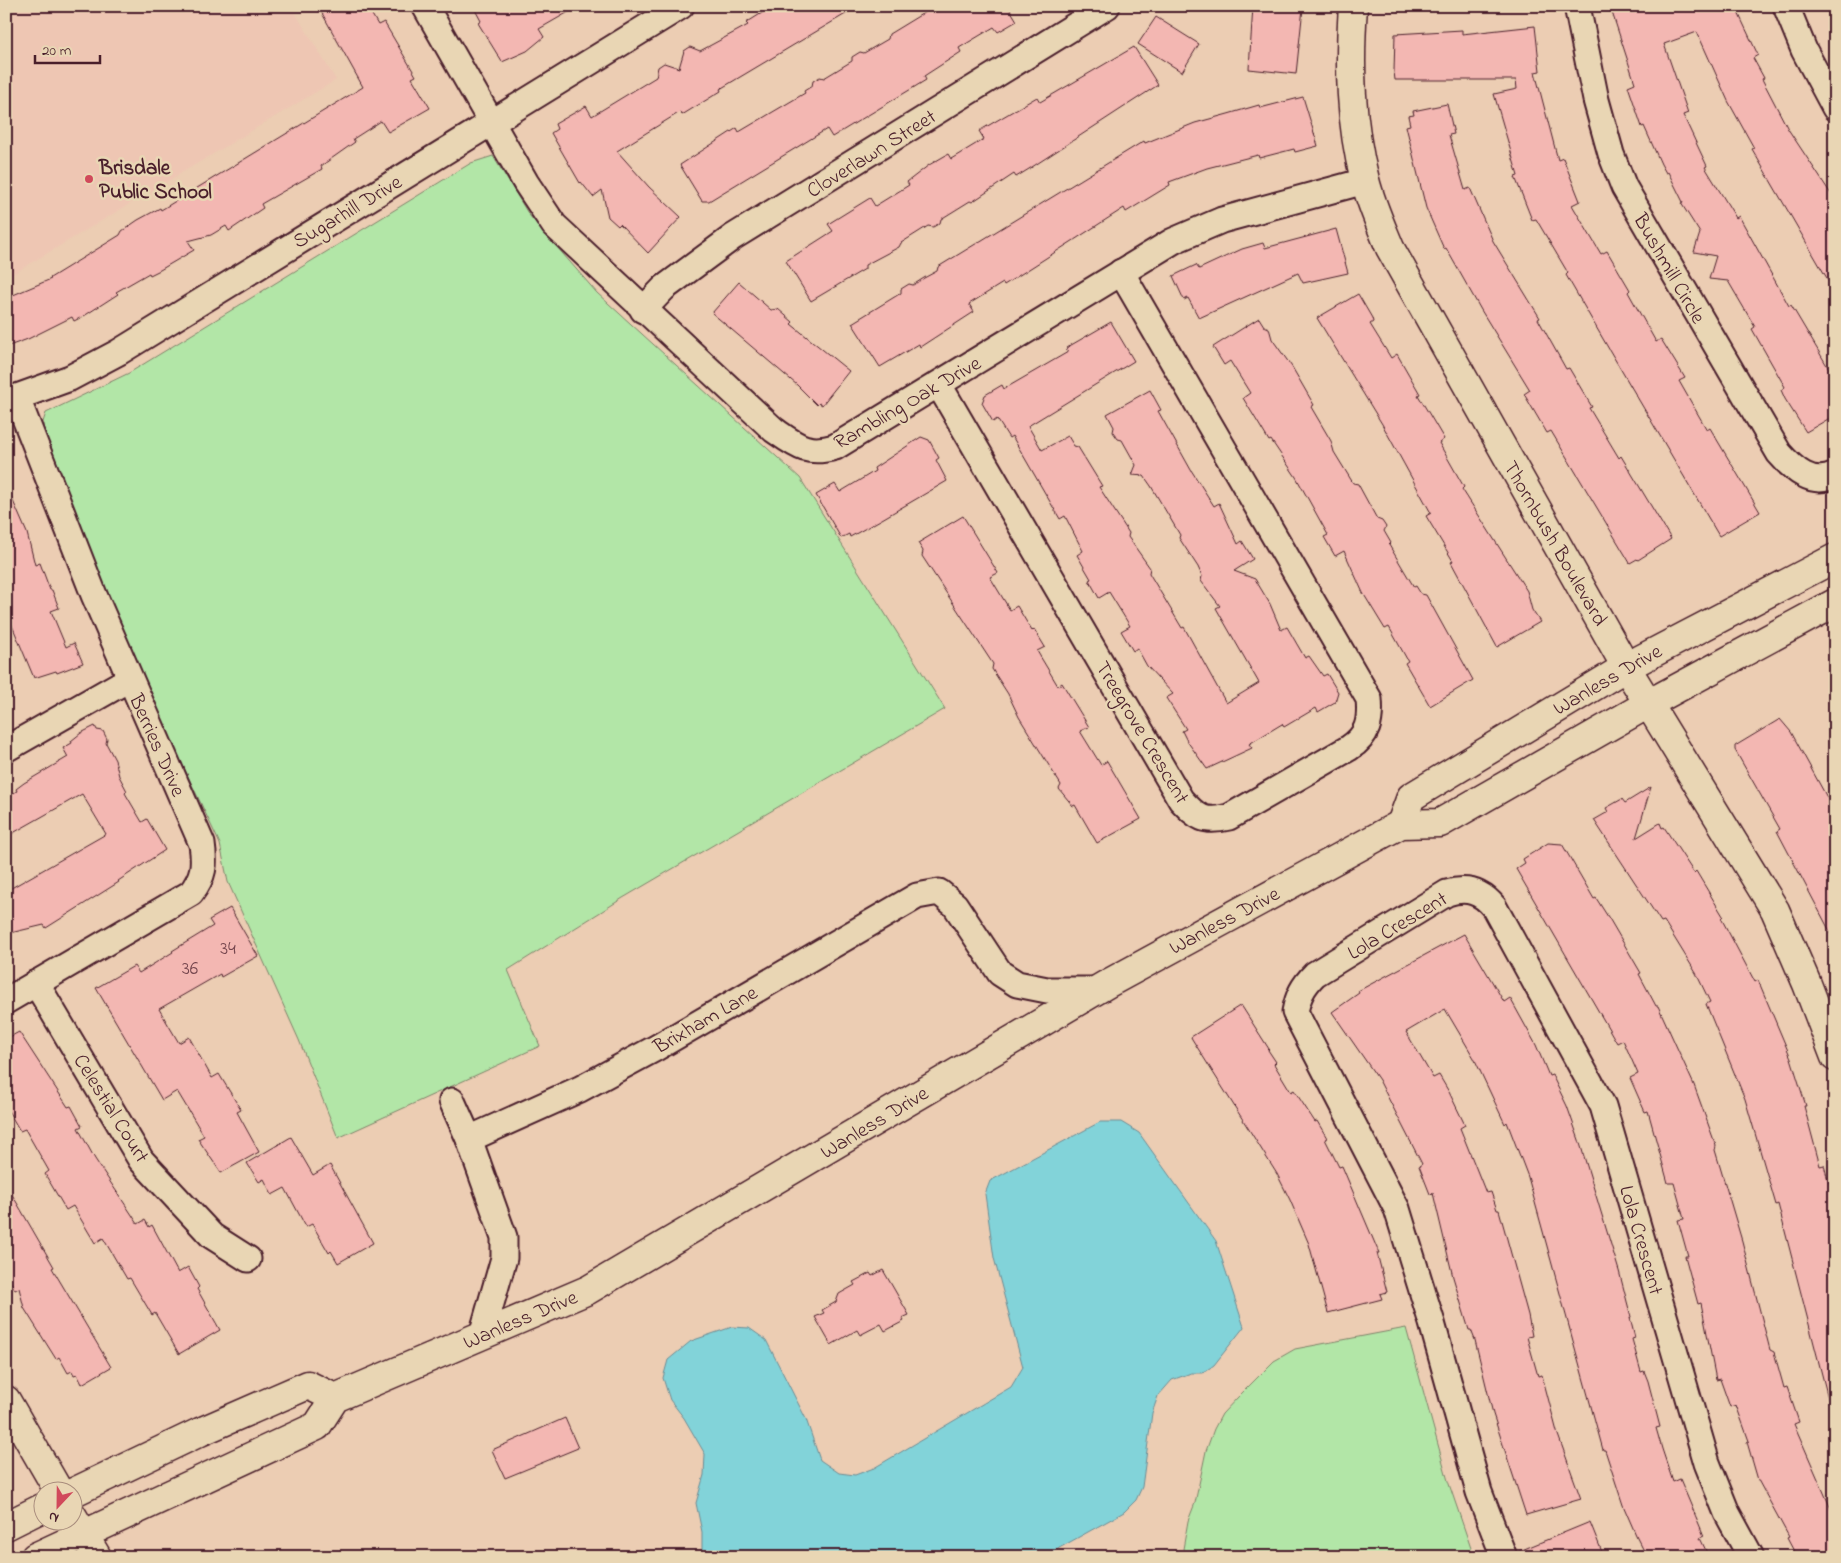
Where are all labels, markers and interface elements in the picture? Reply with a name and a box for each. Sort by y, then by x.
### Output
scale bar [35,32,100,64]
text: 20 m [42,40,72,62]
street label: Cloverlawn Street [801,103,943,207]
place label: Brisdale Public School [98,154,212,208]
street label: Sugarhill Drive [288,168,410,259]
marker: Brisdale Public School [83,173,95,185]
street label: Bushmill Circle [1624,207,1712,330]
street label: Rambling Oak Drive [829,349,989,460]
street label: Thornbush Boulevard [1495,456,1614,632]
street label: Wanless Drive [1548,637,1669,724]
street label: Treegrove Crescent [1085,656,1196,811]
street label: Berries Drive [120,689,192,802]
street label: Wanless Drive [1164,880,1286,964]
street label: Lola Crescent [1342,885,1454,969]
house number: 34 [220,936,236,963]
house number: 36 [182,956,198,983]
street label: Brixham Lane [648,979,764,1063]
street label: Celestial Court [65,1049,156,1169]
street label: Wanless Drive [815,1079,935,1168]
street label: Lola Crescent [1610,1182,1670,1299]
street label: Wanless Drive [459,1283,583,1358]
north arrow [32,1480,82,1530]
text: N [45,1505,62,1528]

